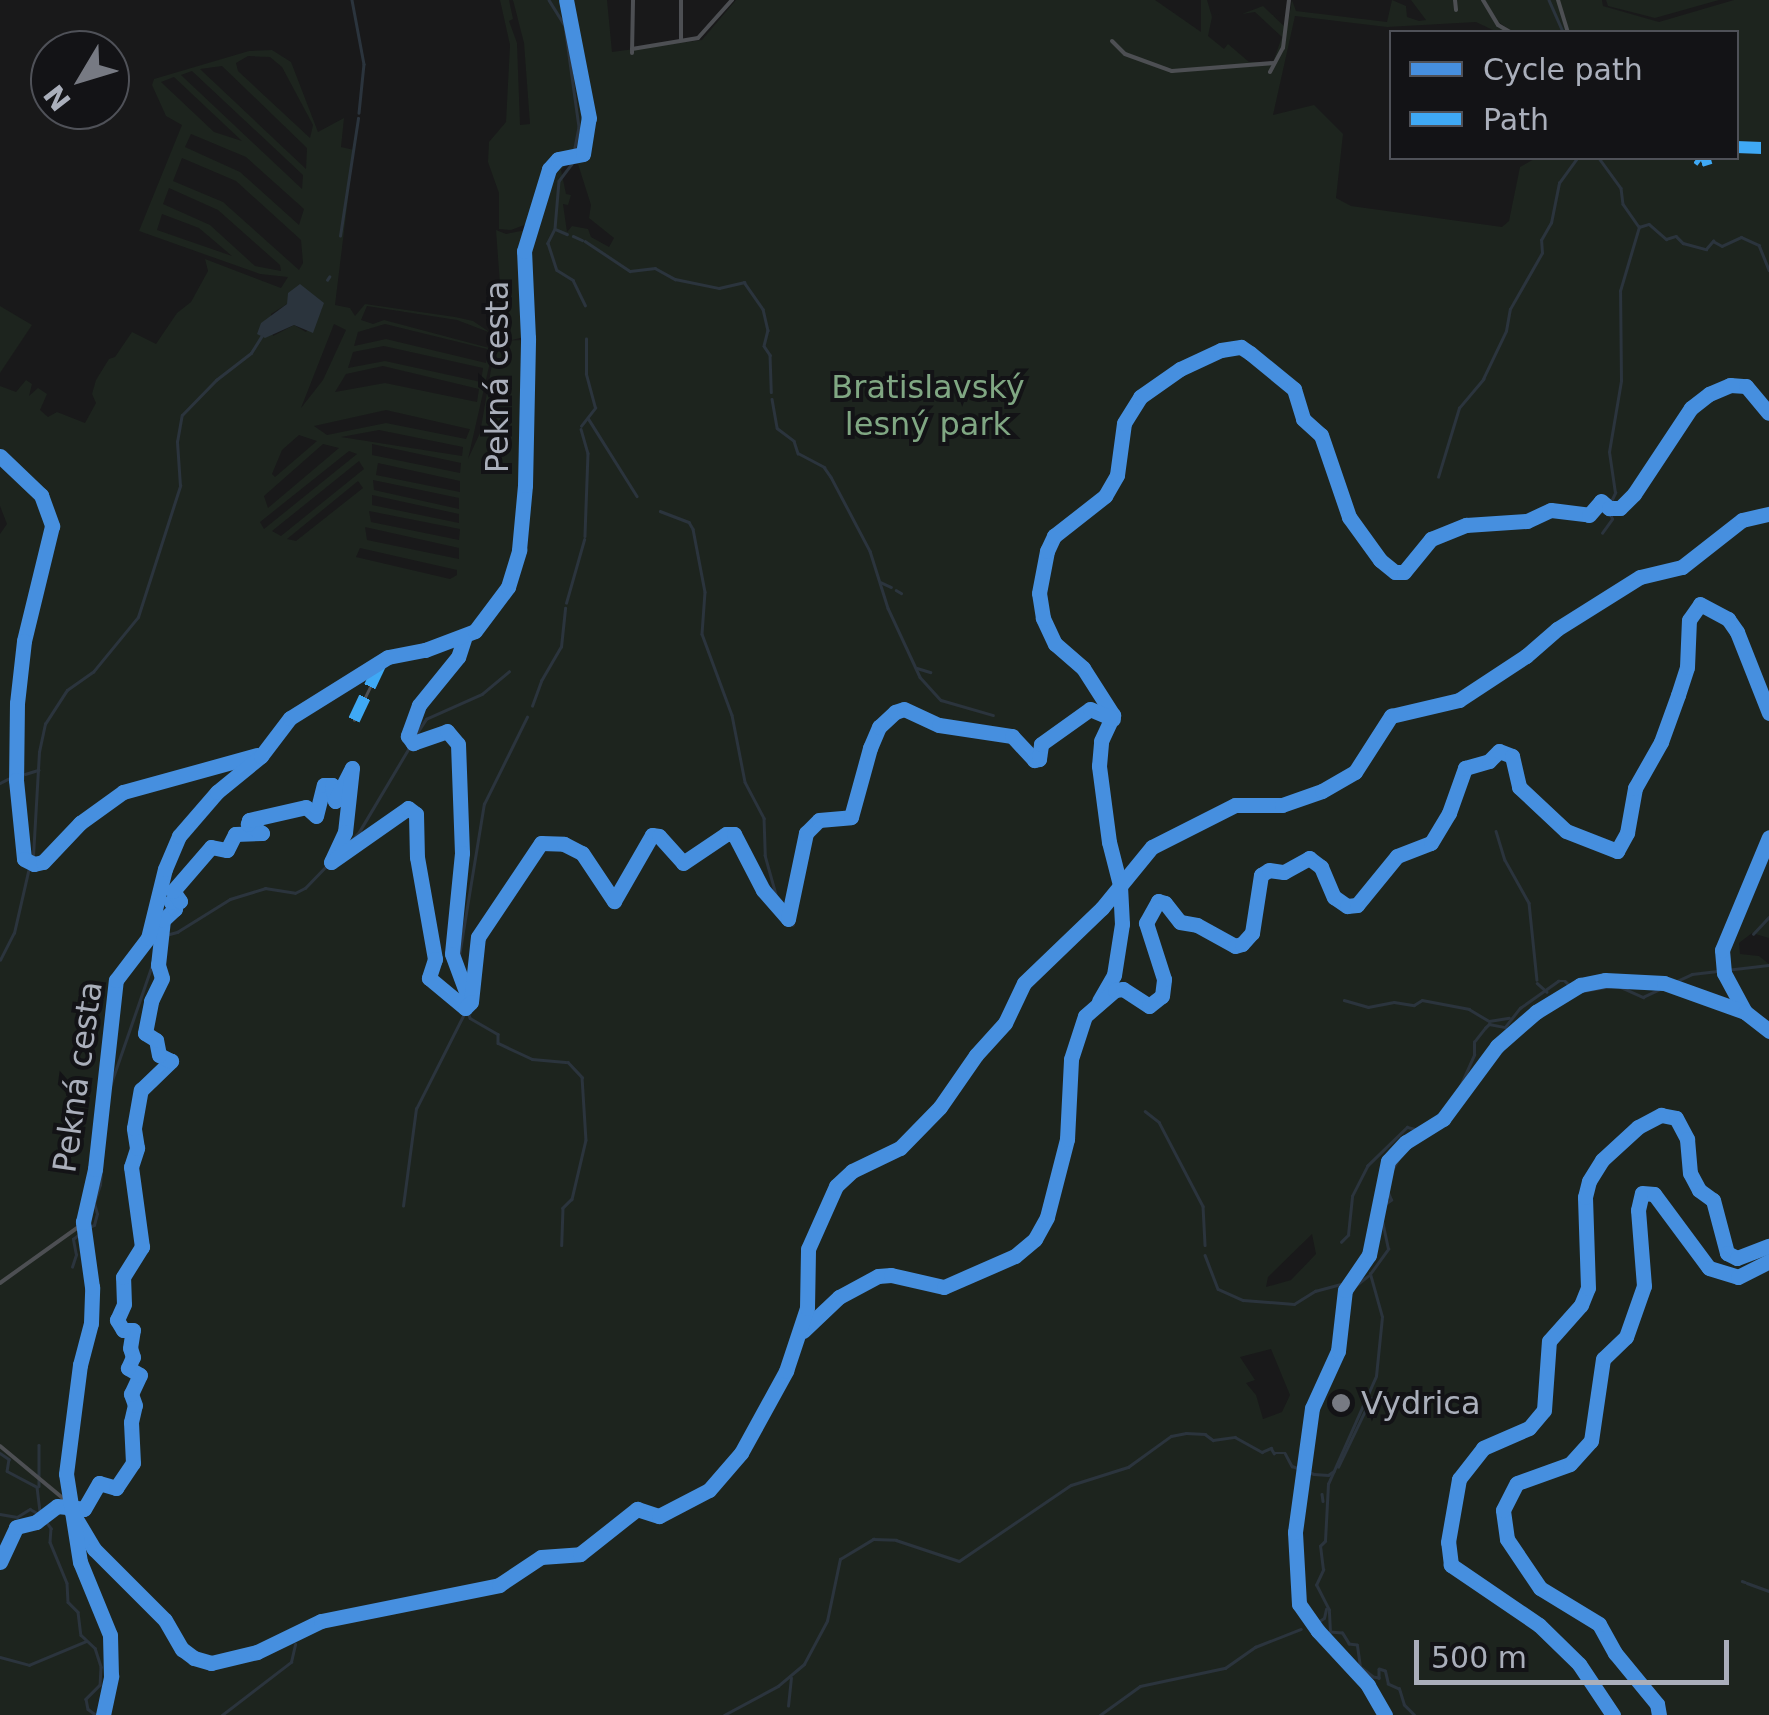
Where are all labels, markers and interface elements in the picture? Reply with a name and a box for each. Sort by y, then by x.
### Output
north arrow [30,30,130,130]
legend [1389,30,1739,160]
text: Cycle path [1483,52,1643,87]
text: N [37,78,78,117]
text: Path [1483,102,1549,137]
street label: Pekná cesta [478,281,516,473]
park label: Bratislavský lesný park [831,369,1025,444]
street label: Pekná cesta [46,979,110,1175]
place label: Vydrica [1361,1384,1481,1422]
marker: Vydrica [1330,1392,1352,1414]
scale bar [1419,1620,1734,1682]
text: 500 m [1431,1640,1527,1675]

